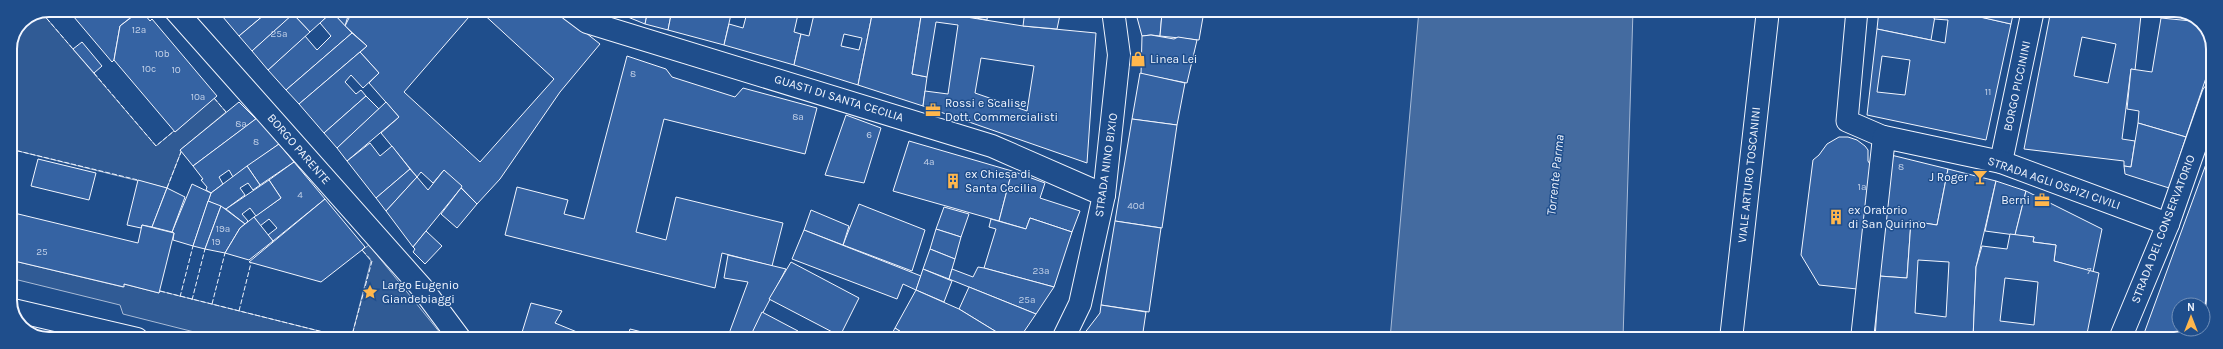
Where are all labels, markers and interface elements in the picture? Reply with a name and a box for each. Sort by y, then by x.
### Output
house number: 12a [132,24,146,36]
house number: 25a [271,28,287,40]
street label: BORGO PICCININI [2001,40,2033,132]
house number: 10b [154,48,170,60]
shop icon: Linea Lei [1129,50,1147,68]
place label: Linea Lei [1150,52,1197,66]
house number: 10c [142,63,156,75]
house number: 10 [171,64,181,76]
house number: 8 [630,68,636,80]
street label: GUASTI DI SANTA CECILIA [773,72,905,124]
house number: 11 [1985,86,1991,98]
house number: 10a [191,91,205,103]
place label: Rossi e Scalise Dott. Commercialisti [945,96,1058,124]
office icon: Rossi e Scalise Dott. Commercialisti [924,101,942,119]
street label: VIALE ARTURO TOSCANINI [1735,106,1763,244]
street label: BORGO PARENTE [265,111,333,187]
house number: 8a [792,111,804,123]
street label: STRADA NINO BIXIO [1092,112,1120,218]
house number: 8a [235,118,247,130]
house number: 6 [866,129,872,141]
water label: Torrente Parma [1543,133,1567,216]
house number: 8 [253,136,259,148]
street label: STRADA DEL CONSERVATORIO [2128,153,2198,305]
street label: STRADA AGLI OSPIZI CIVILI [1986,154,2122,212]
house number: 4a [923,156,935,168]
house number: 8 [1898,161,1904,173]
place label: ex Chiesa di Santa Cecilia [965,167,1037,195]
bar icon: J Roger [1971,168,1989,186]
place label: J Roger [1929,170,1969,184]
building icon: ex Chiesa di Santa Cecilia [944,172,962,190]
house number: 1a [1858,181,1866,193]
house number: 4 [297,189,303,201]
office icon: Berni [2033,191,2051,209]
place label: Berni [2001,193,2030,207]
house number: 40d [1127,200,1145,212]
place label: ex Oratorio di San Quirino [1848,203,1926,231]
building icon: ex Oratorio di San Quirino [1827,208,1845,226]
house number: 19a [216,223,230,235]
house number: 19 [211,236,221,248]
house number: 25 [36,246,48,258]
house number: 23a [1032,265,1050,277]
house number: 7 [2087,265,2092,277]
place label: Largo Eugenio Giandebiaggi [382,278,459,306]
place icon: Largo Eugenio Giandebiaggi [361,283,379,301]
house number: 25a [1019,294,1035,306]
north arrow [2171,297,2211,337]
text: N [2187,301,2195,314]

